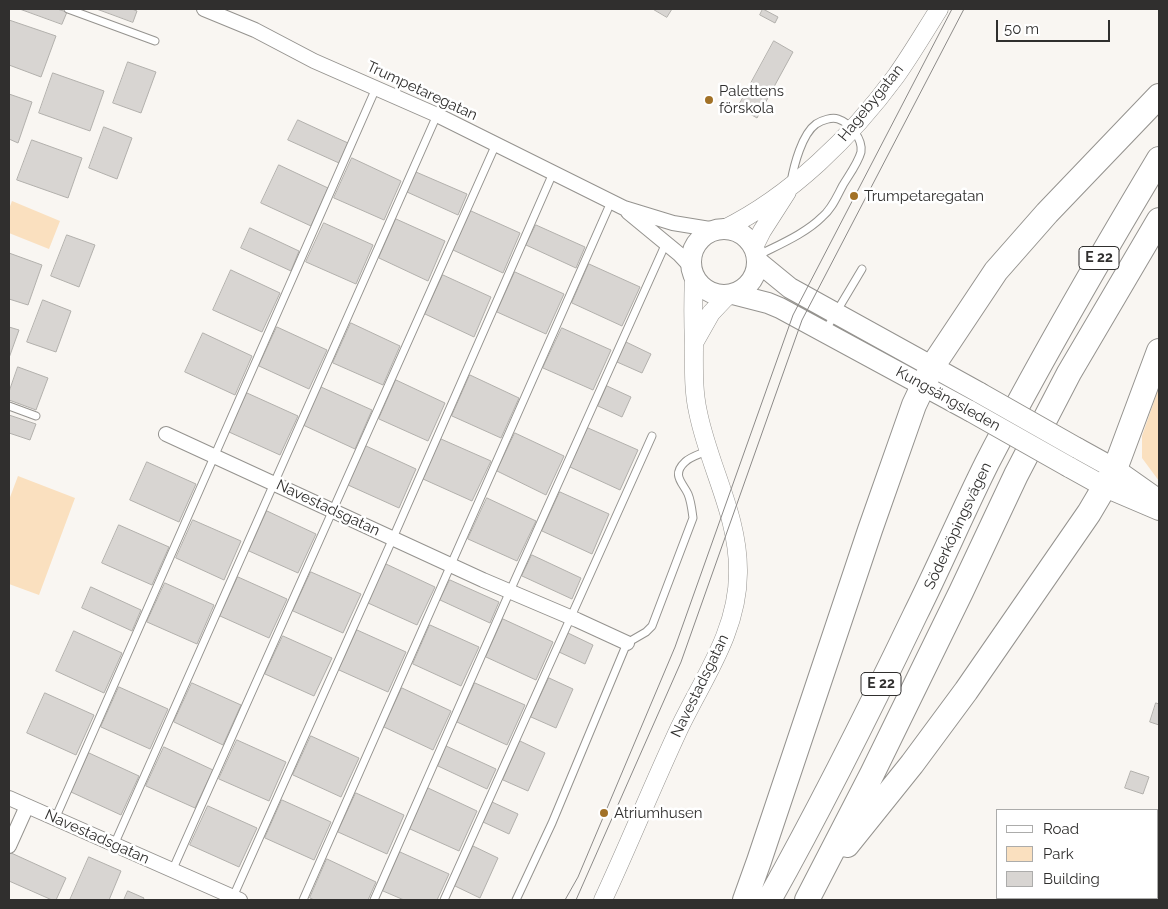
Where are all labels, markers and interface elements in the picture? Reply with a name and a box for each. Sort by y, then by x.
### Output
scale bar [998,10,1112,42]
text: 50 m [1004,20,1039,38]
street label: Trumpetaregatan [364,57,480,125]
street label: Hagebygatan [835,61,907,145]
place label: Palettens förskola [719,82,784,117]
marker: Palettens förskola [703,94,715,106]
place label: Trumpetaregatan [864,187,984,205]
marker: Trumpetaregatan [848,190,860,202]
road number: E 22 [1079,247,1119,270]
street label: Kungsängsleden [893,363,1003,435]
street label: Söderköpingsvägen [921,460,995,592]
street label: Navestadsgatan [273,476,383,540]
street label: Navestadsgatan [667,632,733,740]
road number: E 22 [861,672,901,696]
place label: Atriumhusen [614,804,703,822]
street label: Navestadsgatan [42,806,152,868]
marker: Atriumhusen [598,807,610,819]
legend [996,809,1158,899]
text: Road [1043,820,1079,838]
text: Park [1043,845,1074,863]
text: Building [1043,870,1100,888]

